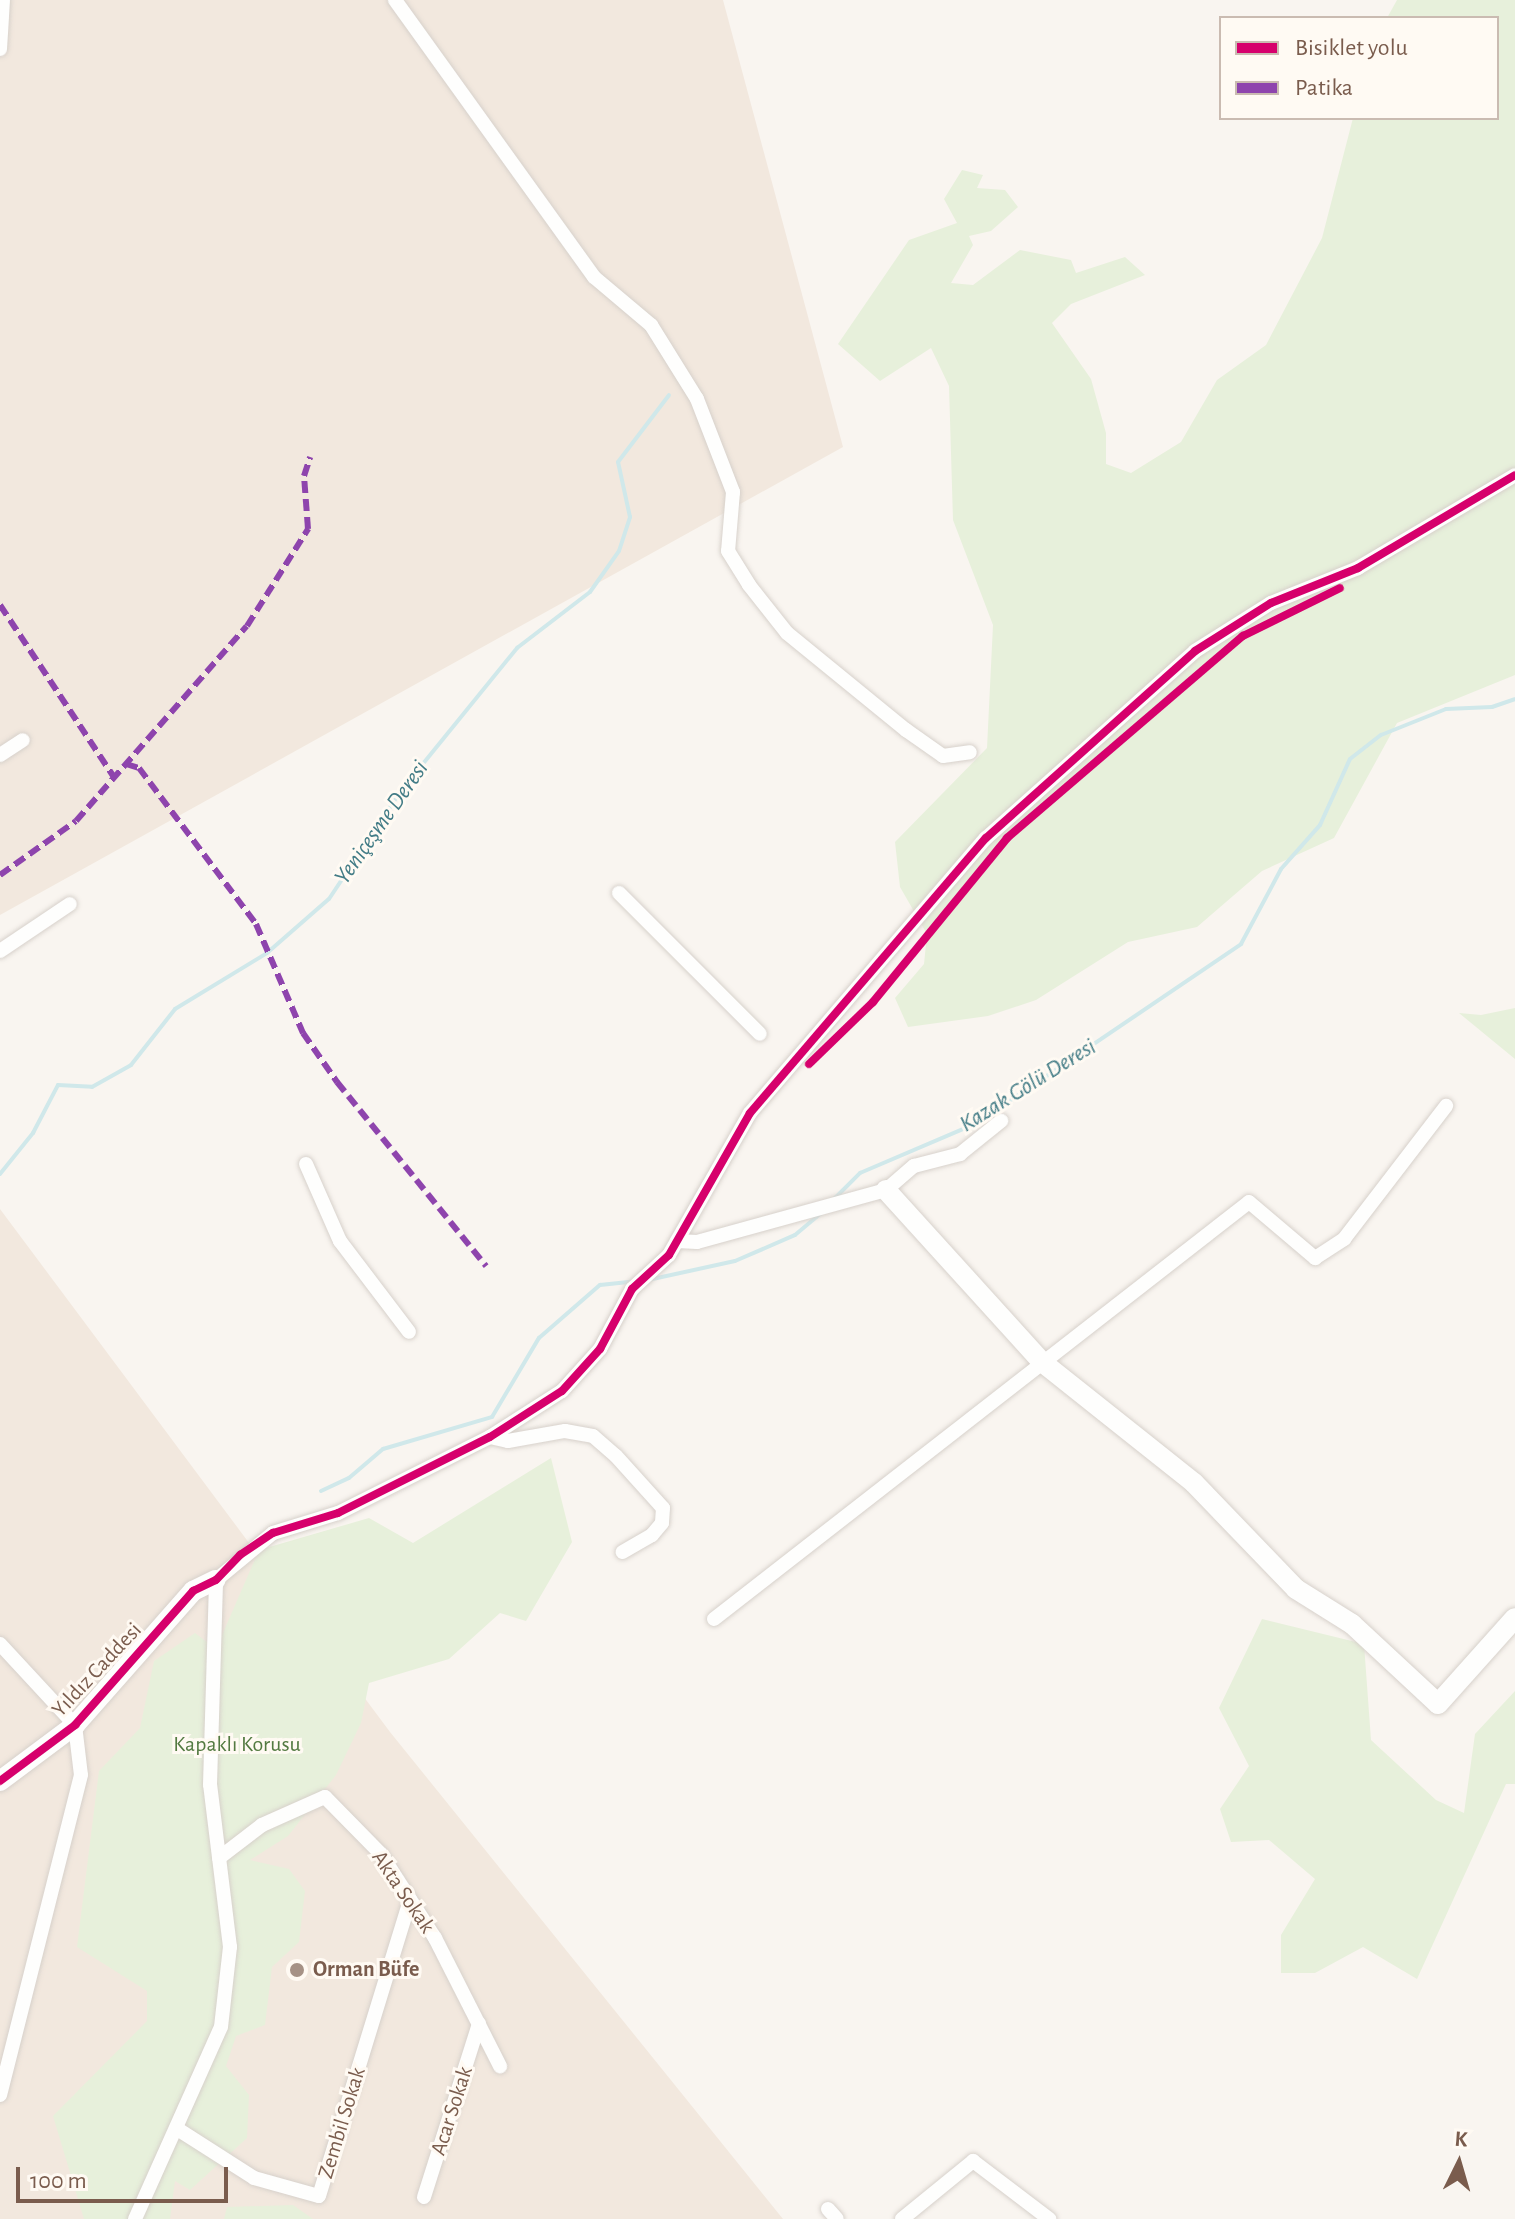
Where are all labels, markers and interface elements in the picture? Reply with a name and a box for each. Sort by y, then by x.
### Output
legend [1219,16,1499,120]
text: Bisiklet yolu [1295,36,1408,60]
text: Patika [1295,76,1353,100]
water label: Yeniçeşme Deresi [329,756,435,890]
water label: Kazak Gölü Deresi [955,1033,1101,1139]
street label: Yıldız Caddesi [47,1617,147,1723]
park label: Kapaklı Korusu [173,1732,301,1758]
street label: Akta Sokak [366,1846,440,1938]
place label: Orman Büfe [313,1957,419,1983]
marker: Orman Büfe [288,1961,306,1979]
street label: Acar Sokak [425,2063,479,2159]
street label: Zembil Sokak [313,2064,371,2182]
north arrow [1419,2123,1499,2203]
text: K [1454,2128,1468,2151]
scale bar [20,2151,232,2201]
text: 100 m [30,2169,87,2193]

